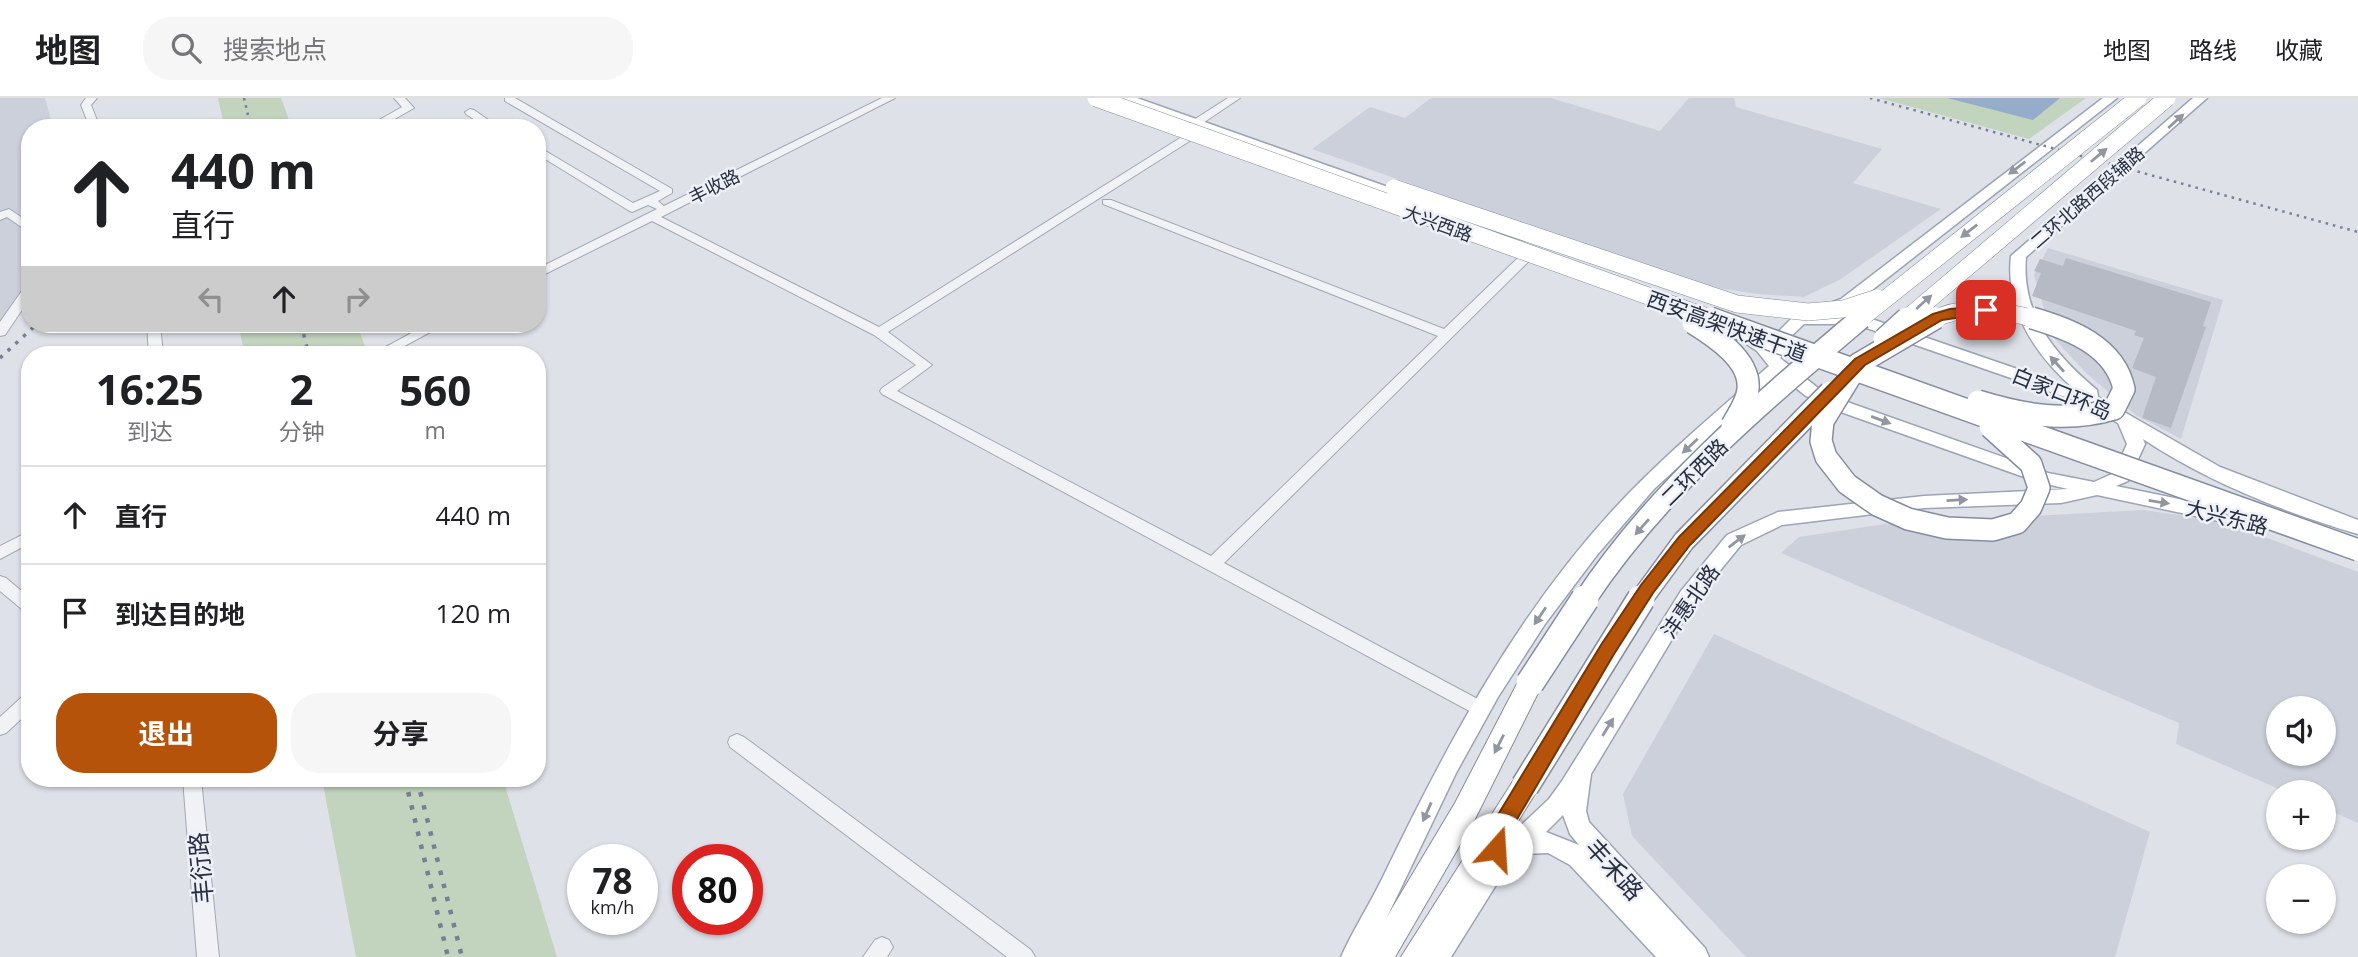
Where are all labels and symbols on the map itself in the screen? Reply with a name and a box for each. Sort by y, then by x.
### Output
one-way arrow [2167,114,2184,130]
street label: 二环北路西段辅路 [2025,141,2149,253]
one-way arrow [2089,148,2107,163]
one-way arrow [2008,161,2026,175]
street label: 丰收路 [684,163,744,209]
street label: 大兴西路 [1400,199,1476,247]
one-way arrow [1960,223,1978,238]
pin [1956,280,2016,340]
street label: 西安高架快速干道 [1643,284,1811,368]
one-way arrow [1915,294,1932,310]
one-way arrow [2050,355,2065,372]
street label: 白家口环岛 [2008,360,2116,426]
one-way arrow [1871,415,1892,426]
street label: 二环西路 [1654,432,1734,512]
one-way arrow [1682,437,1699,453]
street label: 大兴东路 [2183,493,2271,541]
one-way arrow [1946,495,1968,506]
one-way arrow [2148,497,2170,508]
one-way arrow [1635,518,1650,535]
one-way arrow [1727,534,1745,549]
street label: 沣惠北路 [1654,559,1726,643]
one-way arrow [1534,606,1547,626]
one-way arrow [1601,718,1614,737]
one-way arrow [1494,734,1506,754]
one-way arrow [1421,802,1432,823]
position arrow [1459,812,1533,886]
street label: 丰衍路 [180,831,220,905]
street label: 丰禾路 [1579,831,1651,907]
speed limit sign: 80 [672,844,763,935]

